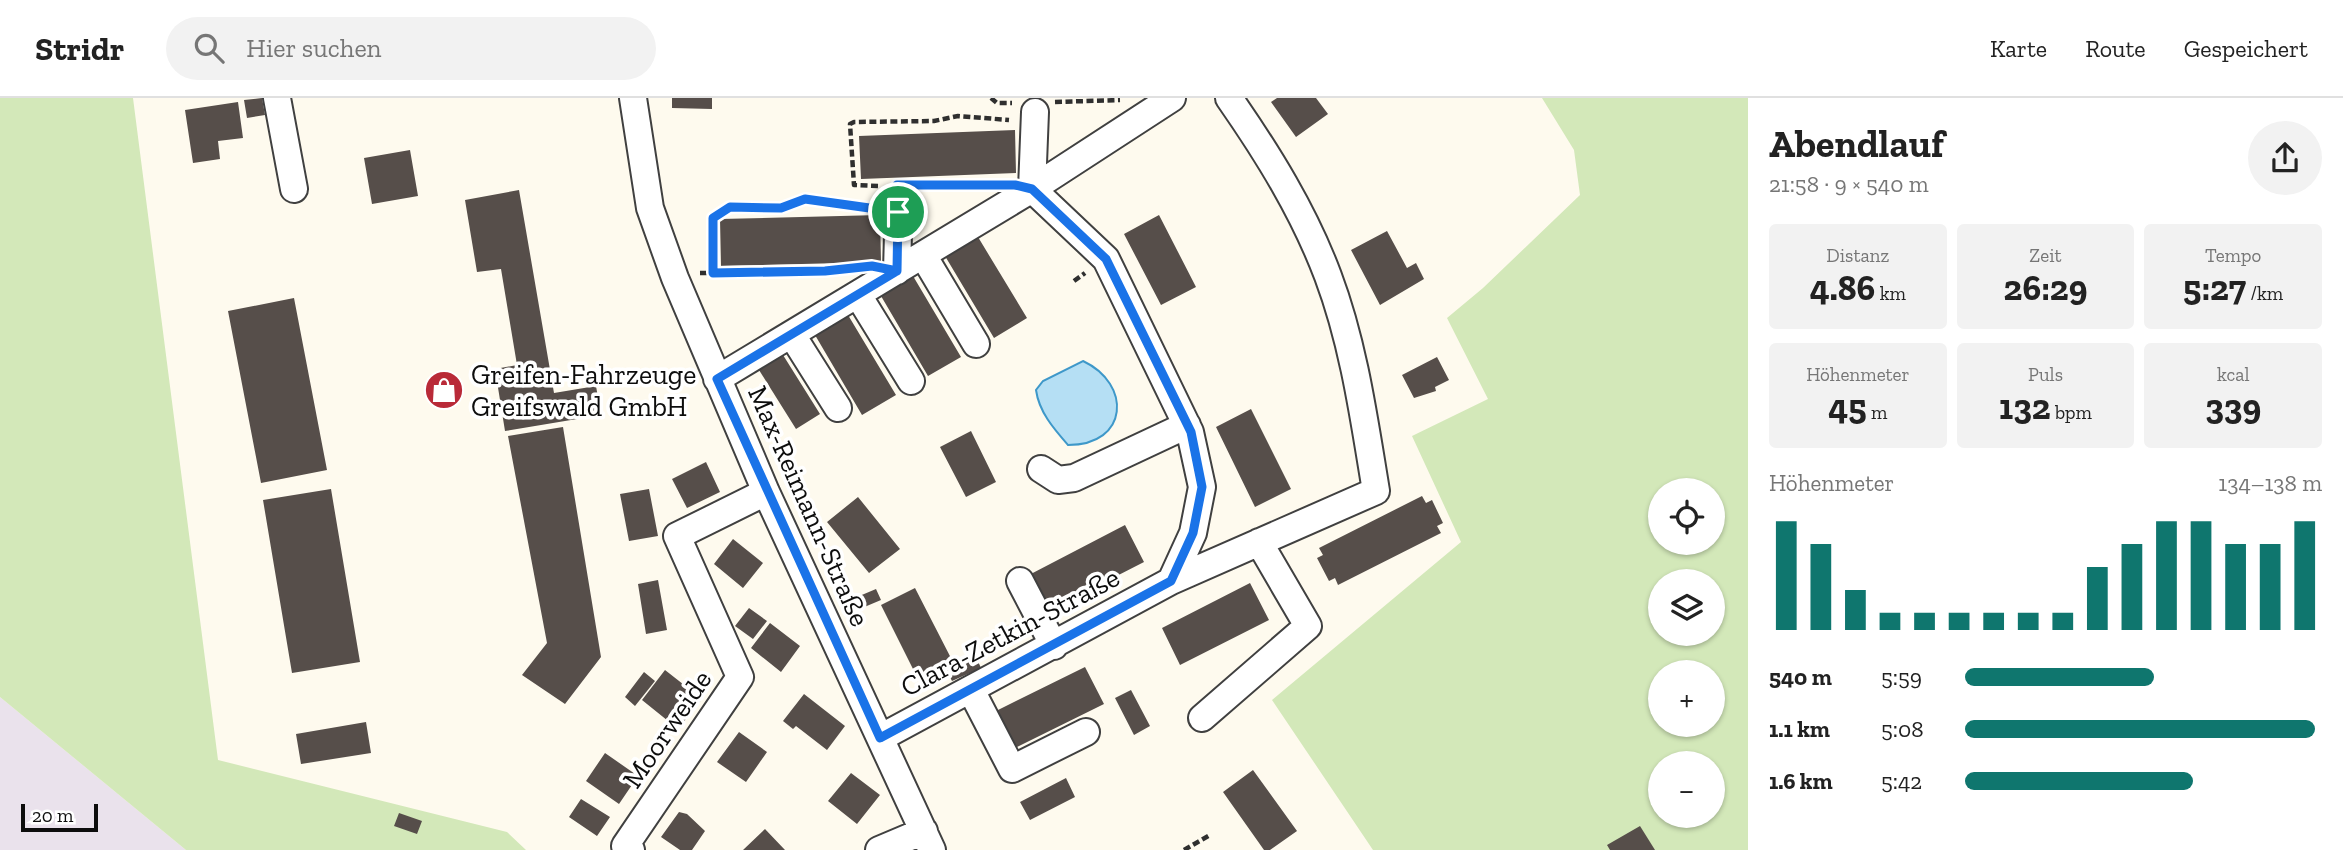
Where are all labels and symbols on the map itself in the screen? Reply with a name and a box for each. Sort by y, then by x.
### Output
pin [868,182,928,242]
place label: Greifen-Fahrzeuge Greifswald GmbH [471,358,696,423]
shop icon: Greifen-Fahrzeuge Greifswald GmbH [423,369,465,411]
street label: Max-Reimann-Straße [741,381,877,631]
street label: Clara-Zetkin-Straße [895,560,1125,704]
street label: Moorweide [616,664,718,794]
scale bar [21,801,98,833]

